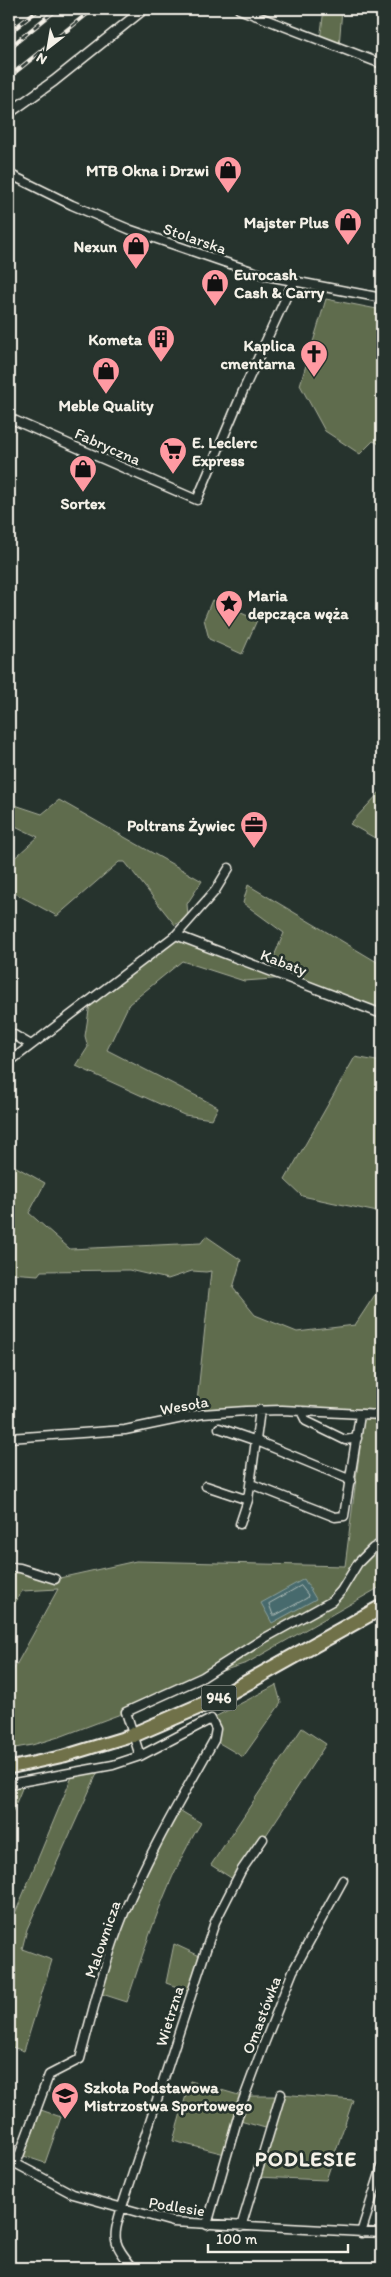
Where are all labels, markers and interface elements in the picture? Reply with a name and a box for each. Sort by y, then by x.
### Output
north arrow [22,22,72,72]
text: N [33,49,50,68]
shop icon: MTB Okna i Drzwi [213,155,243,194]
place label: MTB Okna i Drzwi [86,161,209,180]
shop icon: Majster Plus [333,207,363,246]
place label: Majster Plus [244,213,329,233]
street label: Stolarska [161,219,230,258]
shop icon: Nexun [121,231,151,270]
place label: Nexun [73,237,117,256]
place label: Eurocash Cash & Carry [234,265,325,303]
shop icon: Eurocash Cash & Carry [200,268,230,307]
building icon: Kometa [146,324,176,363]
place label: Kometa [88,330,143,349]
place label: Kaplica cmentarna [221,336,296,373]
church icon: Kaplica cmentarna [299,339,329,378]
shop icon: Meble Quality [91,356,121,395]
place label: Meble Quality [58,396,154,416]
street label: Fabryczna [72,424,144,470]
place label: E. Leclerc Express [192,433,258,471]
supermarket icon: E. Leclerc Express [158,436,188,475]
shop icon: Sortex [68,454,98,493]
place label: Sortex [60,494,107,513]
place label: Maria depcząca węża [248,586,349,624]
place icon: Maria depcząca węża [214,589,244,628]
office icon: Poltrans Żywiec [239,810,269,849]
place label: Poltrans Żywiec [127,816,236,836]
street label: Kabaty [258,945,310,980]
street label: Wesoła [158,1392,210,1419]
road number: 946 [202,1686,236,1710]
street label: Malownicza [80,1897,125,1980]
street label: Omastówka [238,1974,285,2057]
street label: Wietrzna [151,1983,188,2049]
place label: Szkoła Podstawowa Mistrzostwa Sportowego [84,2078,252,2116]
school or university icon: Szkoła Podstawowa Mistrzostwa Sportowego [50,2081,80,2120]
district label: PODLESIE [255,2146,357,2171]
street label: Podlesie [147,2193,206,2220]
scale bar [208,2222,348,2254]
text: 100 m [216,2230,258,2248]

